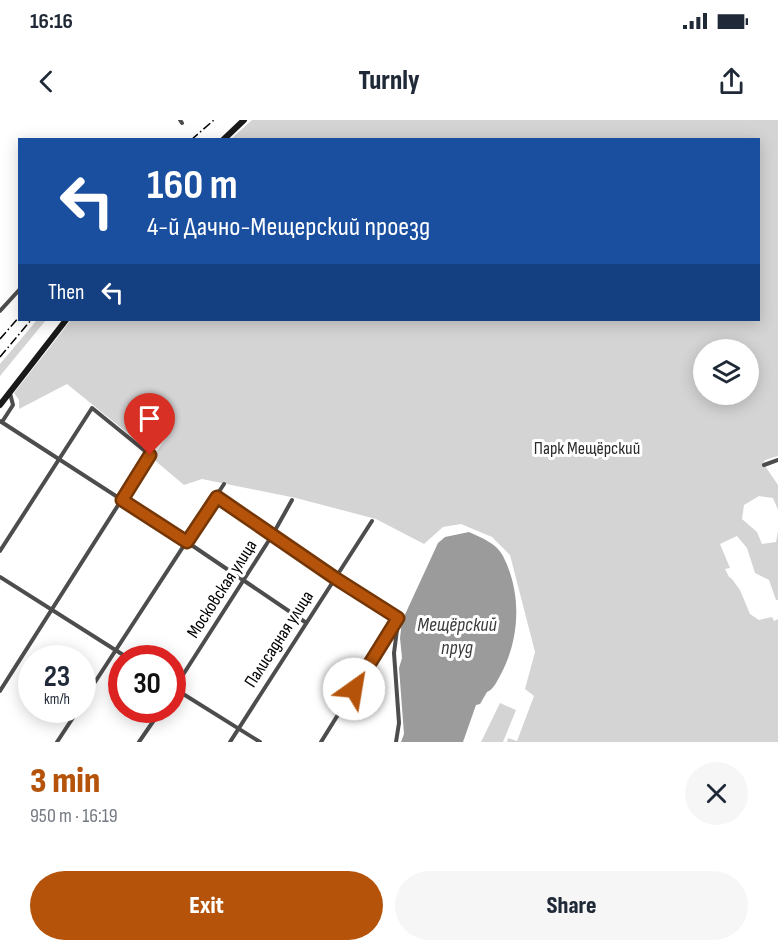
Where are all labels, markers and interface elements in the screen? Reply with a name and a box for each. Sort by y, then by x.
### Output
text: 16:16 [30,8,73,35]
icon: back [30,65,63,98]
text: Turnly [359,65,419,97]
icon: share [715,65,748,98]
text: 160 m [147,160,238,211]
icon: left [48,162,126,240]
text: 4-й Дачно-Мещерский проезд [147,211,430,243]
icon: left [96,276,129,309]
text: Then [48,279,84,306]
map controls [693,339,759,405]
button: layers [693,339,759,405]
pin [124,393,175,455]
icon: arrive [133,402,166,435]
park label: Парк Мещёрский [534,438,640,459]
street label: Московская улица [182,536,262,642]
street label: Палисадная улица [240,587,318,691]
water label: Мещёрский пруд [417,613,498,660]
speed limit sign: 30 [108,645,186,723]
position arrow [322,657,386,721]
text: 23 [44,659,70,695]
text: km/h [44,690,70,709]
text: 3 min [30,760,100,803]
button: close [685,762,748,825]
text: 950 m · 16:19 [30,804,118,828]
button: Exit [30,871,383,940]
button: Share [395,871,748,940]

